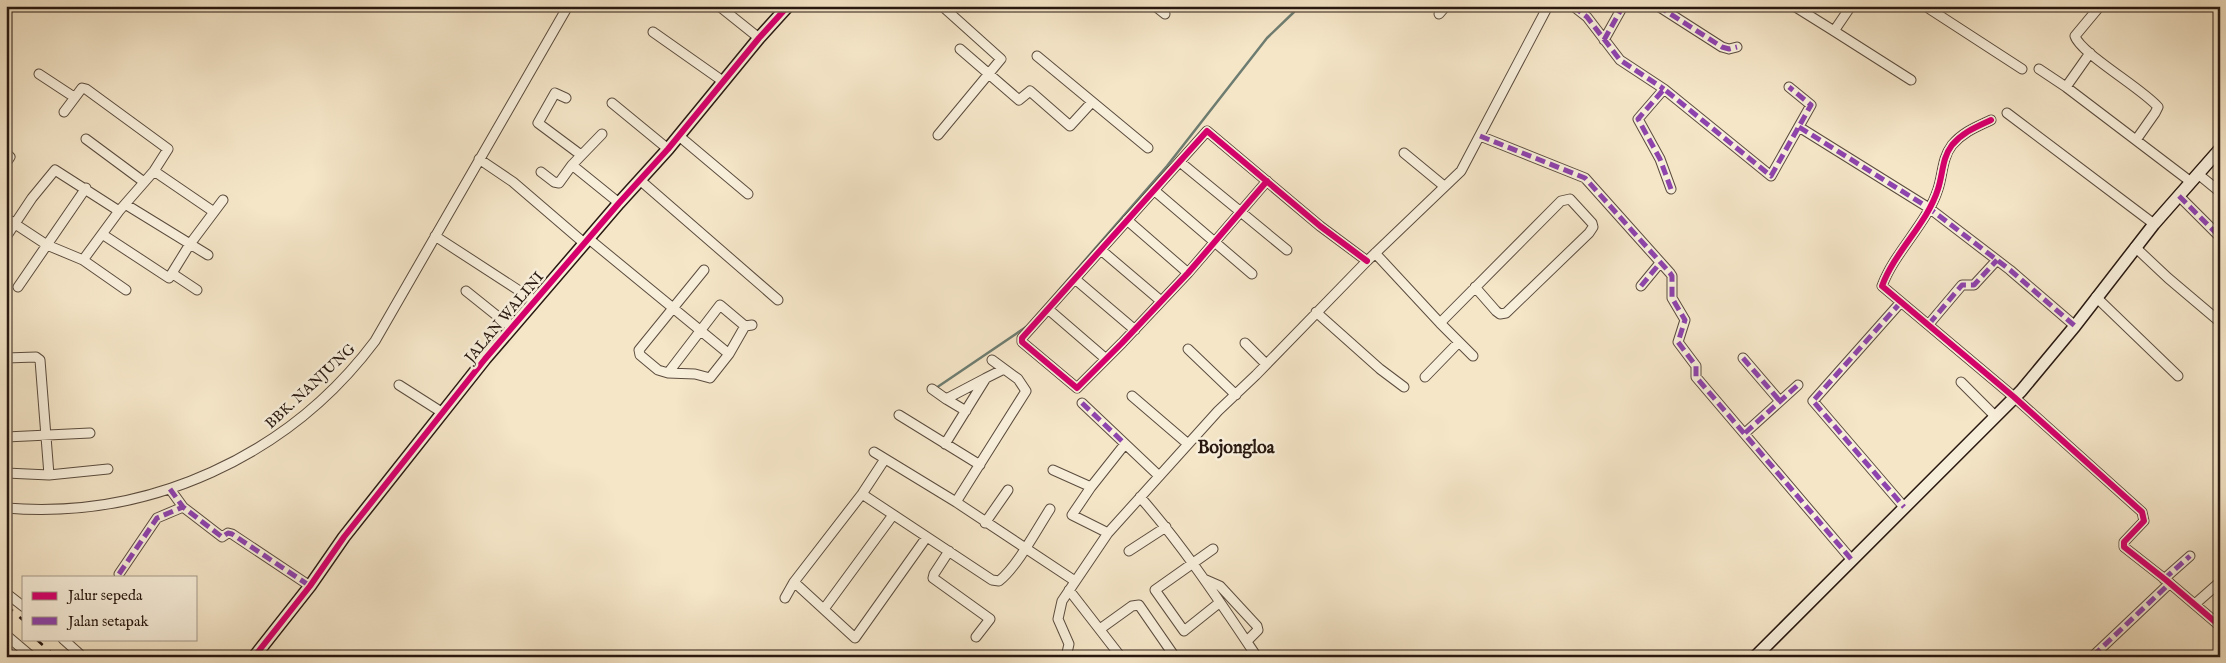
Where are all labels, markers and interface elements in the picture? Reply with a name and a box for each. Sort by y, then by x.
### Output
street label: JALAN WALINI [459,267,548,368]
street label: BBK. NANJUNG [261,340,359,433]
district label: Bojongloa [1197,437,1276,460]
legend [22,576,198,640]
text: Jalur sepeda [66,586,143,605]
text: Jalan setapak [66,612,149,631]

